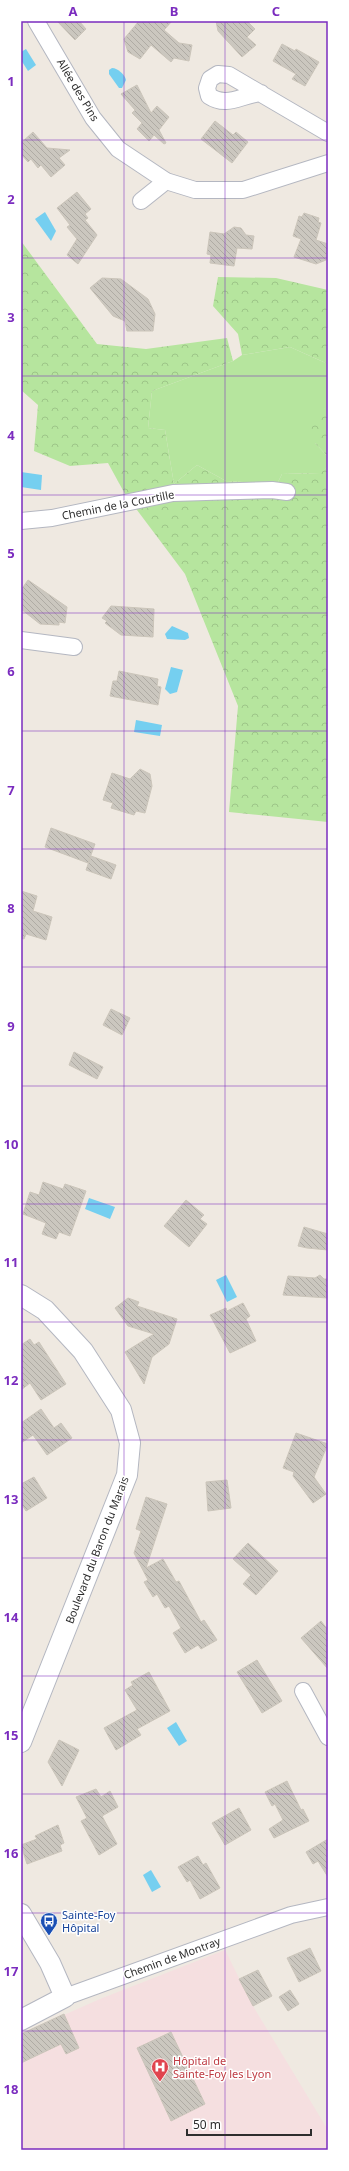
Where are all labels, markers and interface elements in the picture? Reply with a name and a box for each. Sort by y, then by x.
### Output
text: A [69,2,78,20]
text: B [170,2,178,20]
text: C [272,2,280,20]
street label: Allée des Pins [54,56,103,124]
text: 1 [7,72,15,90]
text: 2 [7,190,15,208]
text: 3 [7,308,15,326]
text: 4 [7,426,15,444]
street label: Chemin de la Courtille [60,486,175,523]
text: 5 [7,544,15,562]
text: 6 [7,662,15,680]
text: 7 [7,781,15,799]
text: 8 [7,899,15,917]
text: 9 [7,1017,15,1035]
text: 10 [4,1135,18,1153]
text: 11 [4,1253,18,1271]
text: 12 [4,1371,18,1389]
street label: Boulevard du Baron du Marais [61,1474,132,1626]
text: 13 [4,1490,18,1508]
text: 14 [4,1608,19,1626]
text: 15 [4,1726,18,1744]
text: 16 [4,1844,18,1862]
place label: Sainte-Foy Hôpital [62,1907,116,1935]
bus stop icon: Sainte-Foy Hôpital [39,1911,59,1936]
street label: Chemin de Montray [121,1933,223,1982]
text: 17 [4,1962,18,1980]
place label: Hôpital de Sainte-Foy les Lyon [173,2053,271,2081]
hospital icon: Hôpital de Sainte-Foy les Lyon [150,2057,170,2082]
text: 18 [4,2080,18,2098]
scale bar [187,2111,311,2137]
text: 50 m [193,2116,221,2133]

